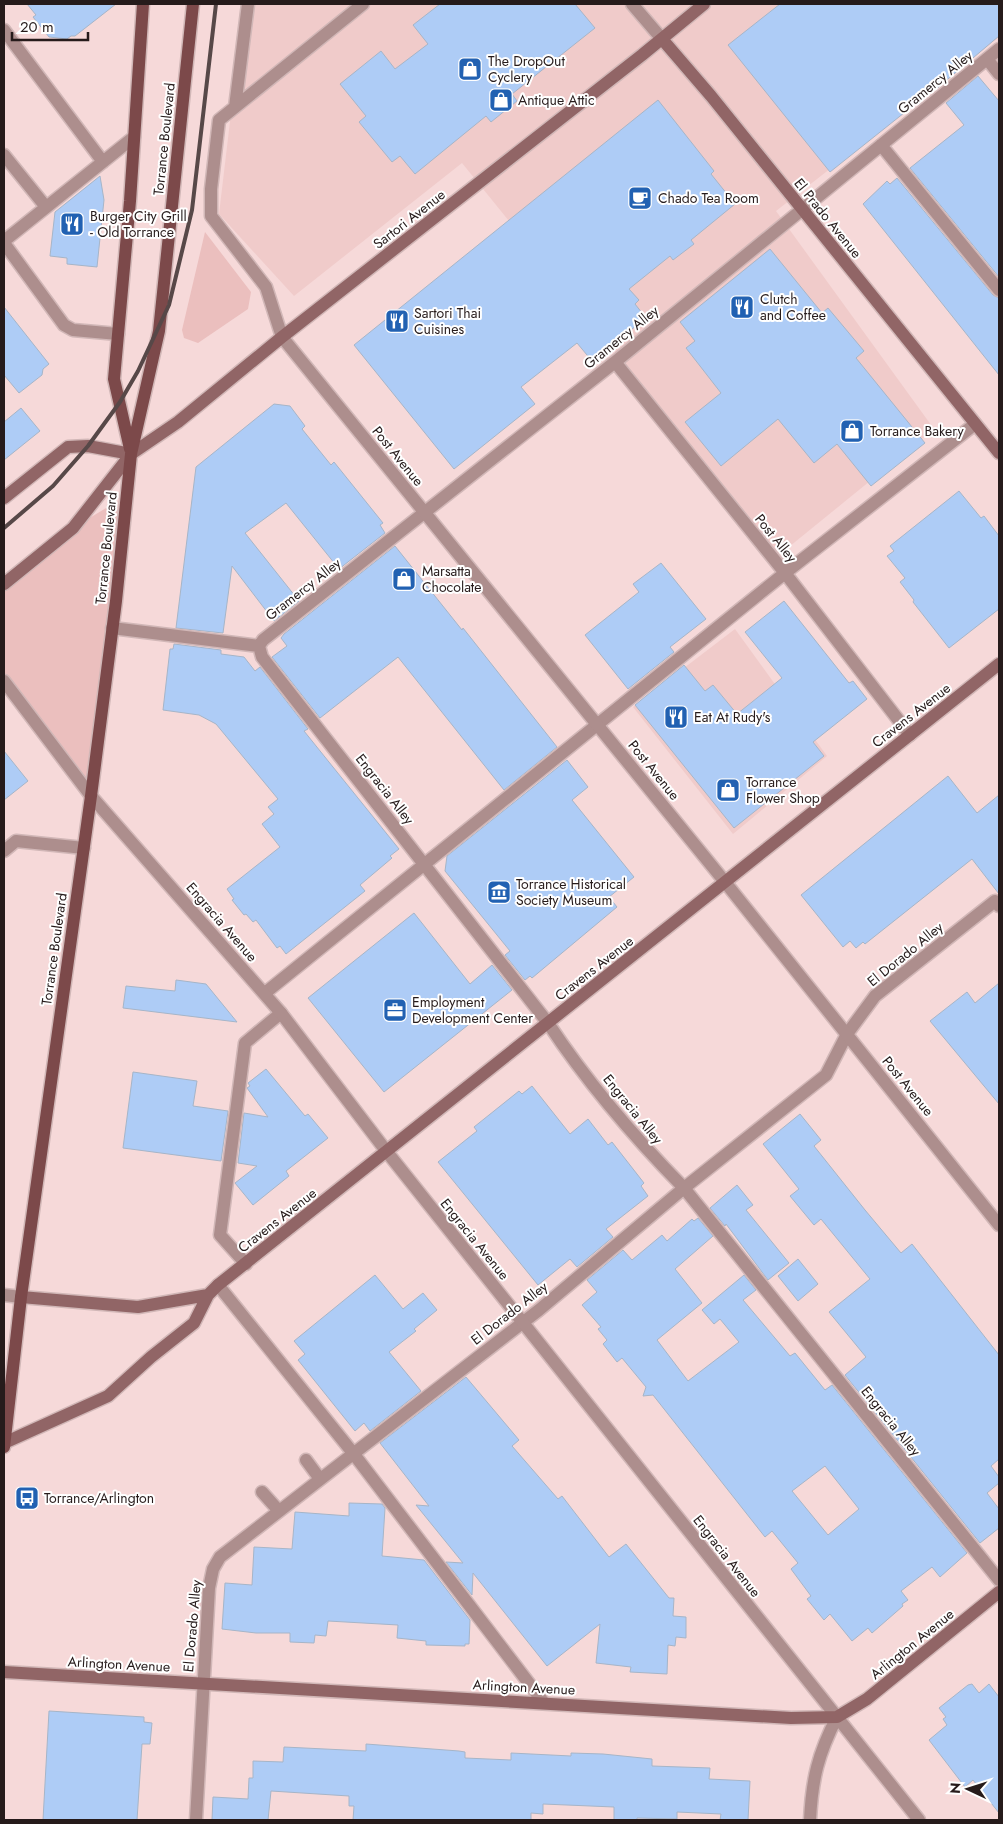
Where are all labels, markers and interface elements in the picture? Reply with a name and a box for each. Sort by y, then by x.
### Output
scale bar [12,10,89,42]
text: 20 m [20,16,54,38]
street label: Gramercy Alley [893,45,977,118]
place label: The DropOut Cyclery [488,51,565,87]
shop icon: The DropOut Cyclery [457,56,483,82]
street label: Torrance Boulevard [148,82,180,196]
shop icon: Antique Attic [488,87,514,113]
place label: Antique Attic [518,90,595,110]
street label: El Prado Avenue [790,174,866,262]
street label: Sartori Avenue [369,185,449,253]
cafe icon: Chado Tea Room [627,185,653,211]
place label: Chado Tea Room [658,188,759,208]
place label: Burger City Grill - Old Torrance [90,206,187,242]
restaurant icon: Burger City Grill - Old Torrance [59,211,85,237]
place label: Clutch and Coffee [760,289,826,325]
restaurant icon: Clutch and Coffee [729,294,755,320]
street label: Gramercy Alley [579,300,663,373]
place label: Sartori Thai Cuisines [414,303,481,339]
restaurant icon: Sartori Thai Cuisines [384,308,410,334]
shop icon: Torrance Bakery [839,418,865,444]
place label: Torrance Bakery [870,421,964,441]
street label: Post Avenue [368,422,428,490]
street label: Torrance Boulevard [90,491,122,605]
street label: Post Alley [750,510,802,567]
street label: Gramercy Alley [261,553,346,625]
place label: Marsatta Chocolate [422,561,481,597]
shop icon: Marsatta Chocolate [391,566,417,592]
street label: Cravens Avenue [867,678,955,752]
restaurant icon: Eat At Rudy's [663,704,689,730]
place label: Eat At Rudy's [694,707,771,727]
street label: Post Avenue [624,736,684,804]
street label: Engracia Alley [351,749,419,829]
place label: Torrance Flower Shop [746,772,820,808]
shop icon: Torrance Flower Shop [715,777,741,803]
place label: Torrance Historical Society Museum [516,874,626,910]
street label: Engracia Avenue [182,878,262,966]
museum icon: Torrance Historical Society Museum [486,879,512,905]
street label: Torrance Boulevard [36,892,72,1006]
street label: El Dorado Alley [863,917,948,991]
street label: Cravens Avenue [550,931,638,1005]
place label: Employment Development Center [412,992,533,1028]
office icon: Employment Development Center [382,997,408,1023]
street label: Post Avenue [878,1052,938,1120]
street label: Engracia Alley [599,1070,668,1149]
street label: Cravens Avenue [233,1183,321,1257]
street label: Engracia Avenue [436,1194,514,1284]
street label: El Dorado Alley [466,1276,552,1349]
street label: Engracia Alley [857,1382,926,1461]
bus stop icon: Torrance/Arlington [14,1485,40,1511]
place label: Torrance/Arlington [44,1488,154,1508]
street label: Engracia Avenue [689,1511,765,1601]
street label: El Dorado Alley [178,1578,206,1673]
street label: Arlington Avenue [866,1604,958,1684]
street label: Arlington Avenue [67,1651,171,1677]
street label: Arlington Avenue [472,1674,576,1700]
north arrow [943,1764,993,1814]
text: N [945,1782,965,1794]

